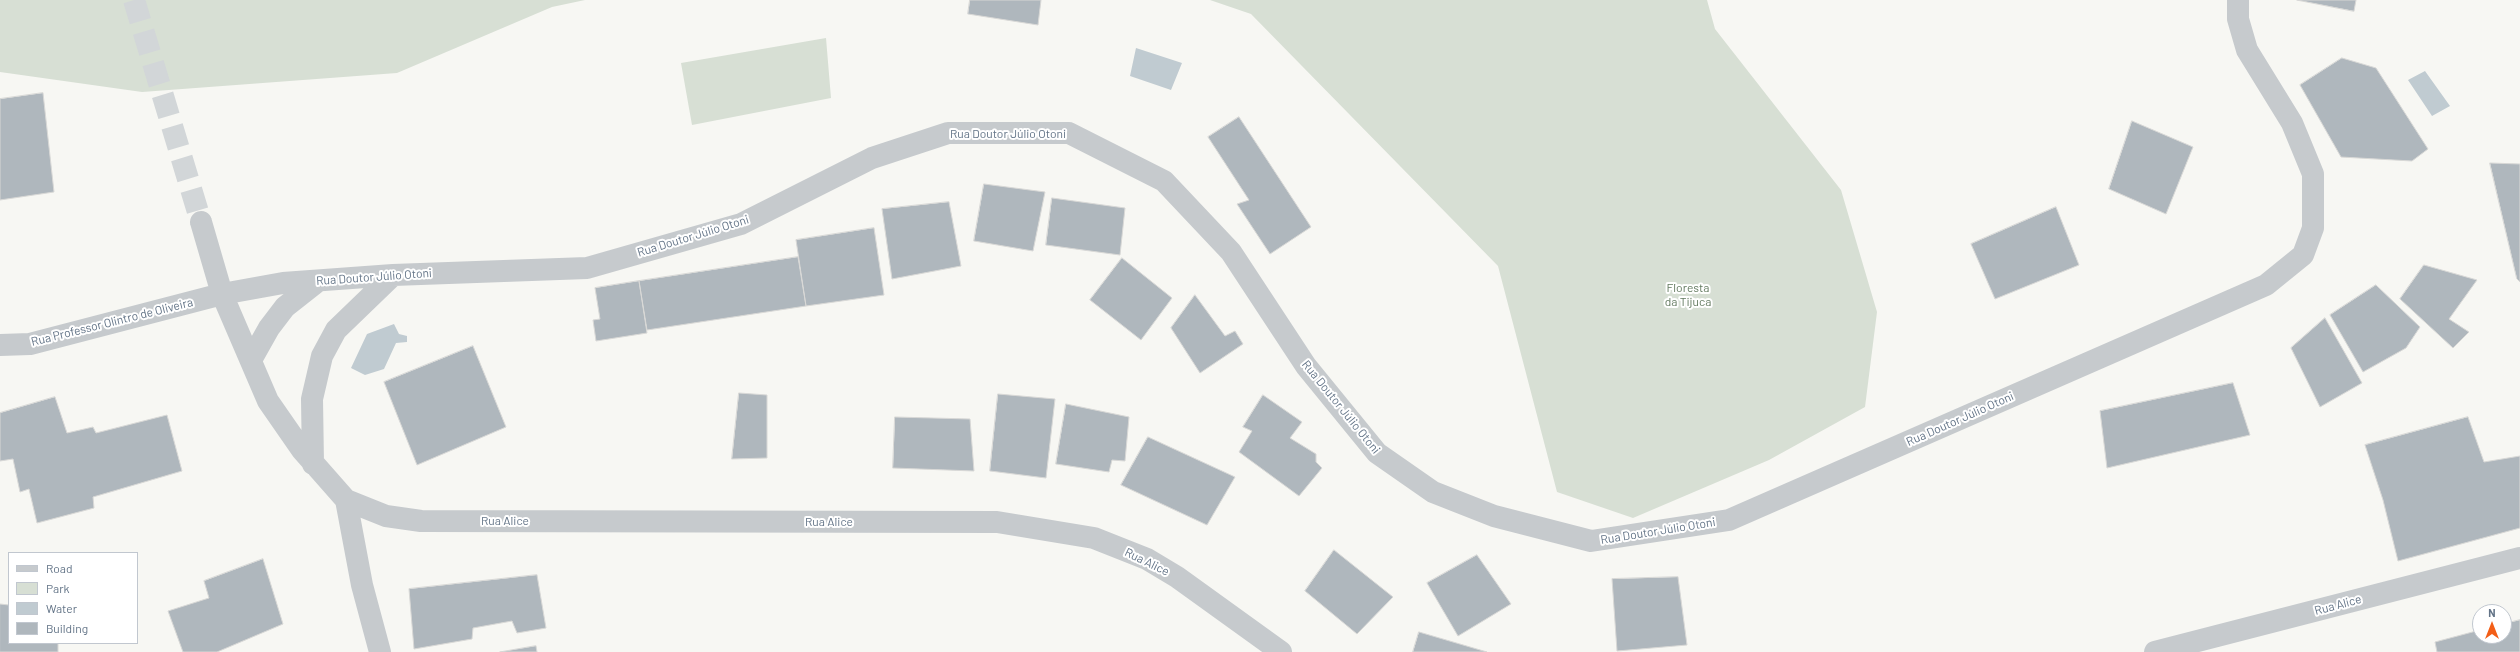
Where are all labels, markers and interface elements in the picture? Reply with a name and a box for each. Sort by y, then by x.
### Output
street label: Rua Doutor Júlio Otoni [950,127,1066,141]
street label: Rua Doutor Júlio Otoni [635,212,751,260]
street label: Rua Doutor Júlio Otoni [316,266,432,288]
park label: Floresta da Tijuca [1665,281,1711,309]
street label: Rua Professor Olintro de Oliveira [30,295,194,349]
street label: Rua Doutor Júlio Otoni [1299,357,1383,457]
street label: Rua Doutor Júlio Otoni [1904,389,2016,449]
street label: Rua Alice [481,514,529,528]
street label: Rua Alice [805,515,853,529]
street label: Rua Doutor Júlio Otoni [1600,515,1716,547]
street label: Rua Alice [1122,545,1172,579]
legend [8,552,138,644]
text: Road [46,561,73,575]
text: Park [46,581,70,595]
street label: Rua Alice [2313,592,2363,618]
text: Water [46,601,77,615]
north arrow [2472,604,2512,644]
text: N [2488,606,2496,619]
text: Building [46,621,88,635]

